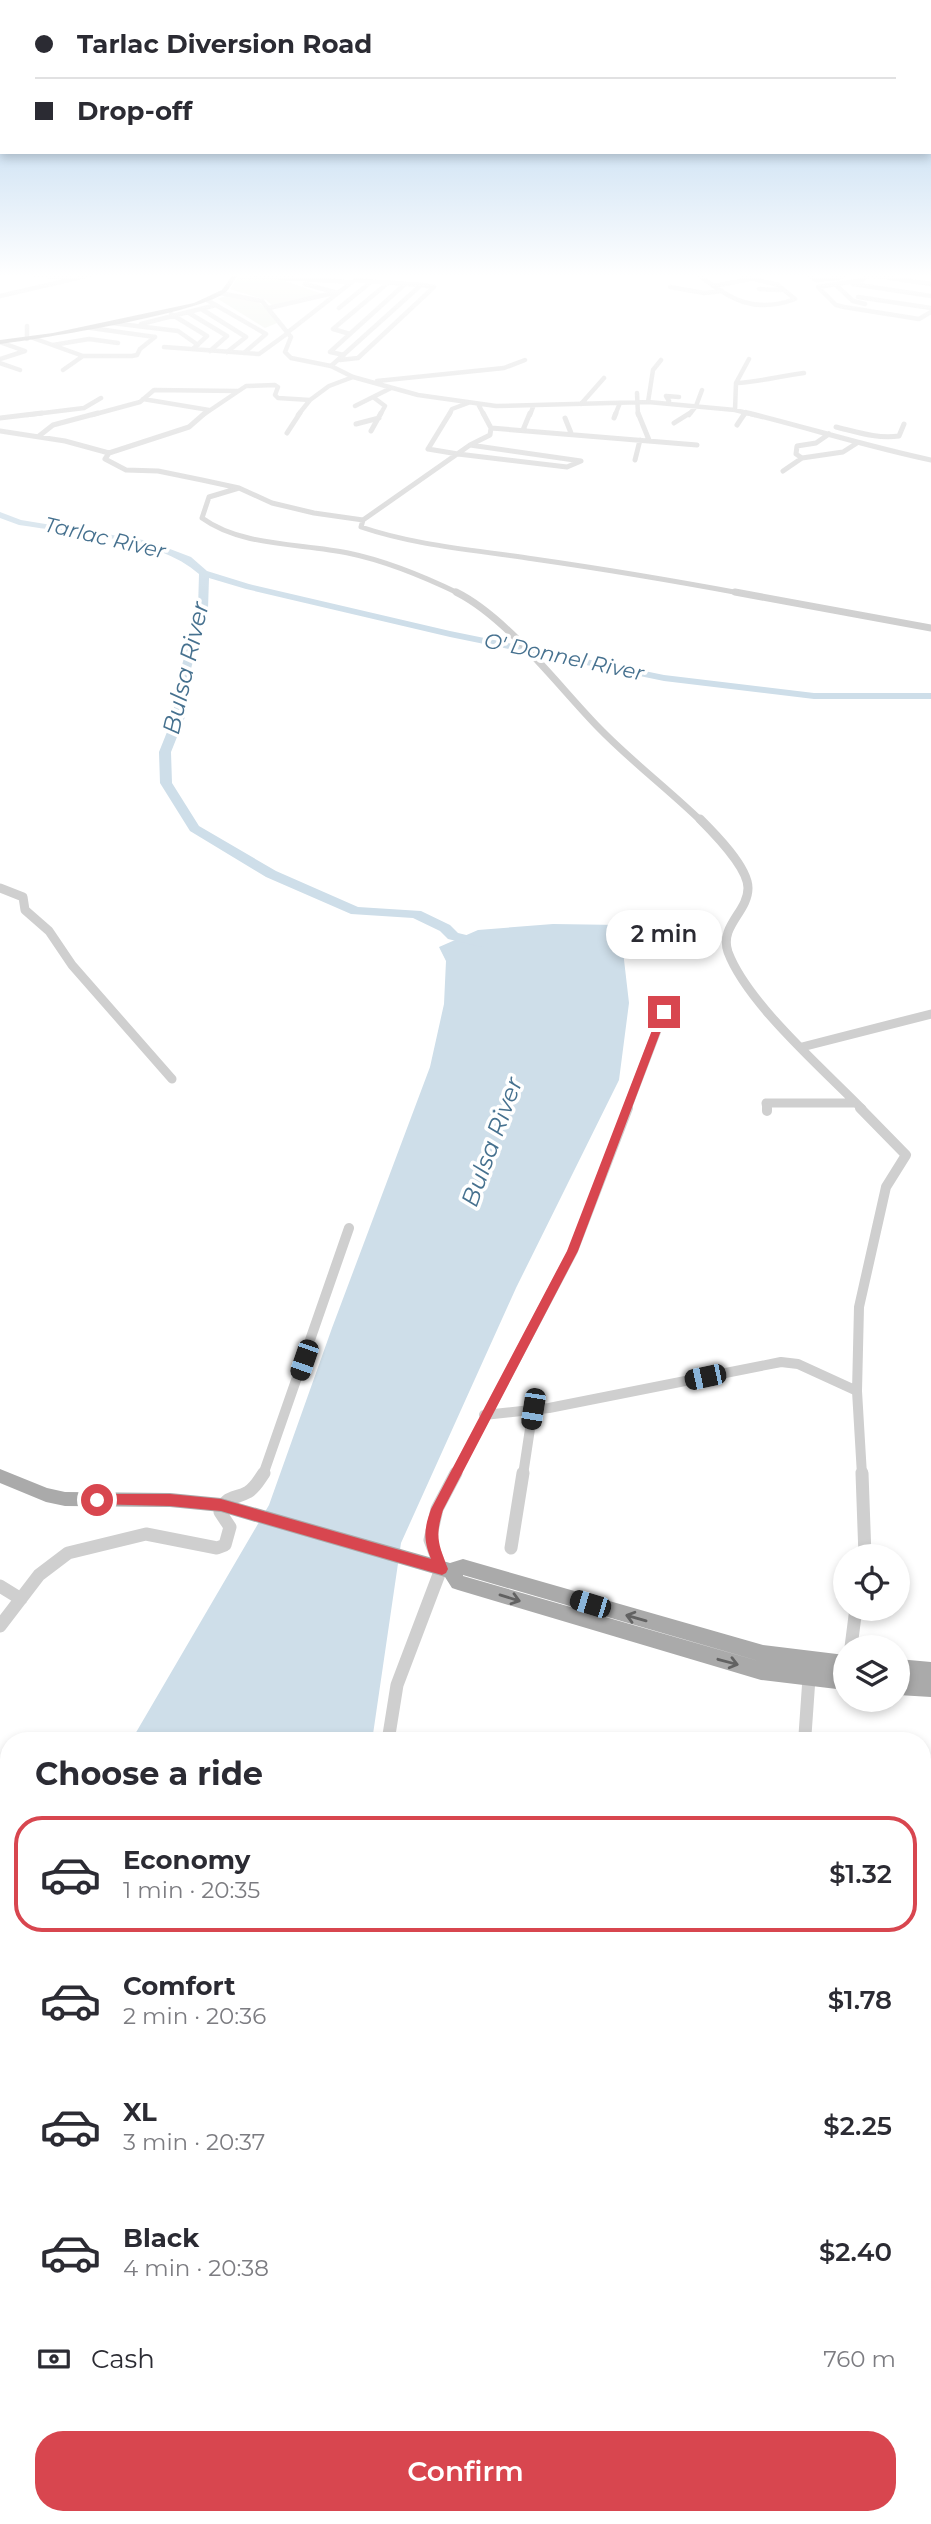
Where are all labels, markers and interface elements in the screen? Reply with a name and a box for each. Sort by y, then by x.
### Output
text: Tarlac Diversion Road [77,28,372,60]
text: Drop-off [77,95,192,127]
water label: Tarlac River [42,511,169,564]
water label: Bulsa River [156,597,215,737]
water label: O' Donnel River [482,627,647,686]
callout: 2 min [606,911,722,960]
text: 2 min [631,920,697,948]
route end [648,996,680,1028]
water label: Bulsa River [455,1072,529,1210]
car [288,1337,321,1383]
car [683,1362,728,1392]
car [520,1387,547,1431]
route start [81,1484,113,1516]
map controls [833,1544,910,1712]
button: locate [833,1544,910,1621]
car [567,1588,614,1620]
one-way arrow [499,1592,521,1605]
one-way arrow [625,1610,647,1623]
button: layers [833,1635,910,1712]
one-way arrow [717,1656,739,1669]
text: Choose a ride [35,1754,263,1793]
icon: car [39,1843,102,1906]
text: Economy [123,1844,250,1876]
text: $1.32 [829,1858,892,1890]
text: 1 min · 20:35 [123,1876,260,1904]
icon: car [39,1969,102,2032]
text: Comfort [123,1970,235,2002]
text: $1.78 [828,1984,892,2016]
text: 2 min · 20:36 [123,2002,266,2030]
icon: car [39,2095,102,2158]
text: XL [123,2096,157,2128]
text: $2.25 [823,2110,892,2142]
text: 3 min · 20:37 [123,2128,265,2156]
icon: car [39,2221,102,2284]
text: Black [123,2222,199,2254]
text: $2.40 [819,2236,892,2268]
text: 4 min · 20:38 [123,2254,269,2282]
icon: cash [35,2340,73,2378]
text: Cash [91,2343,155,2375]
text: 760 m [823,2345,896,2373]
button: Confirm [35,2431,896,2511]

